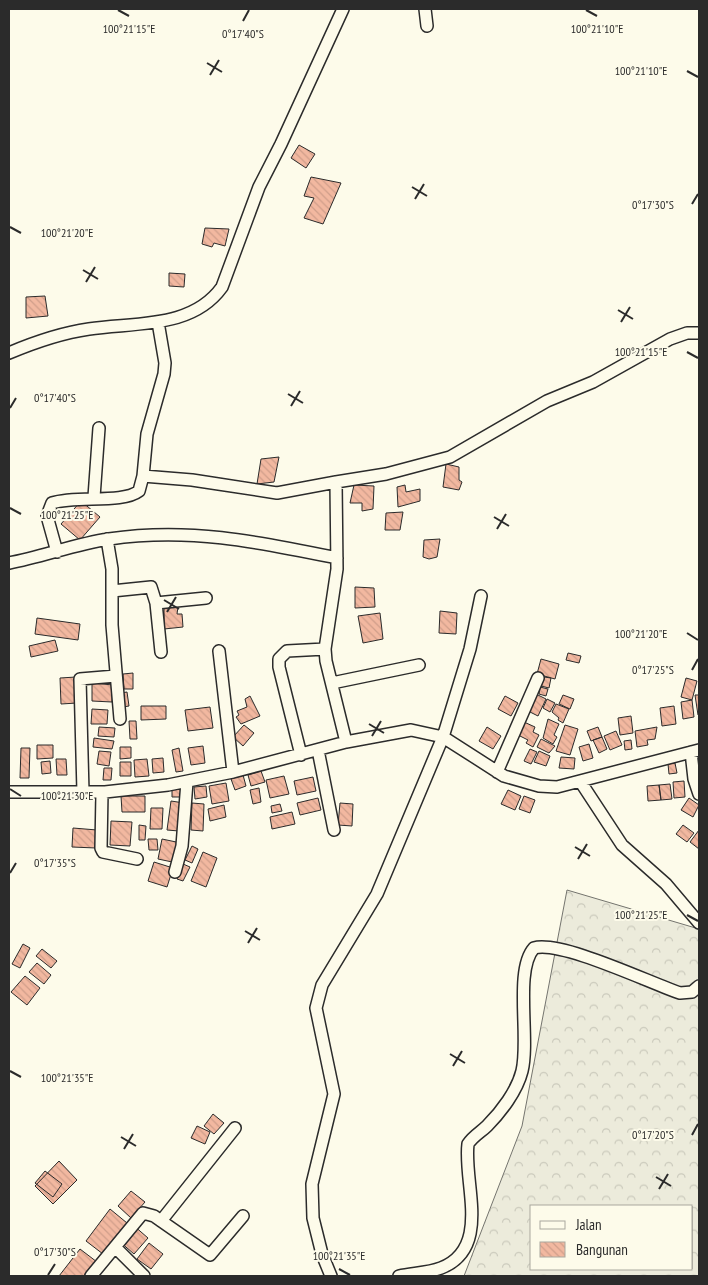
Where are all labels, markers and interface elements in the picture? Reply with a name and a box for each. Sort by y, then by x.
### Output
text: 100°21'15"E [103,21,155,36]
text: 100°21'10"E [571,21,623,36]
text: 0°17'40"S [222,26,264,41]
text: 100°21'10"E [615,63,667,78]
text: 0°17'30"S [632,197,674,212]
text: 100°21'20"E [41,225,93,240]
text: 100°21'15"E [615,344,667,359]
text: 0°17'40"S [34,390,76,405]
text: 100°21'25"E [41,507,93,522]
text: 100°21'20"E [615,626,667,641]
text: 0°17'25"S [632,662,674,677]
text: 100°21'30"E [41,788,93,803]
text: 0°17'35"S [34,855,76,870]
text: 100°21'25"E [615,907,667,922]
text: 100°21'35"E [41,1070,93,1085]
text: 0°17'20"S [632,1127,674,1142]
legend [530,1205,693,1270]
text: Jalan [575,1215,602,1234]
text: Bangunan [576,1240,628,1259]
text: 0°17'30"S [34,1244,76,1259]
text: 100°21'35"E [313,1248,365,1263]

